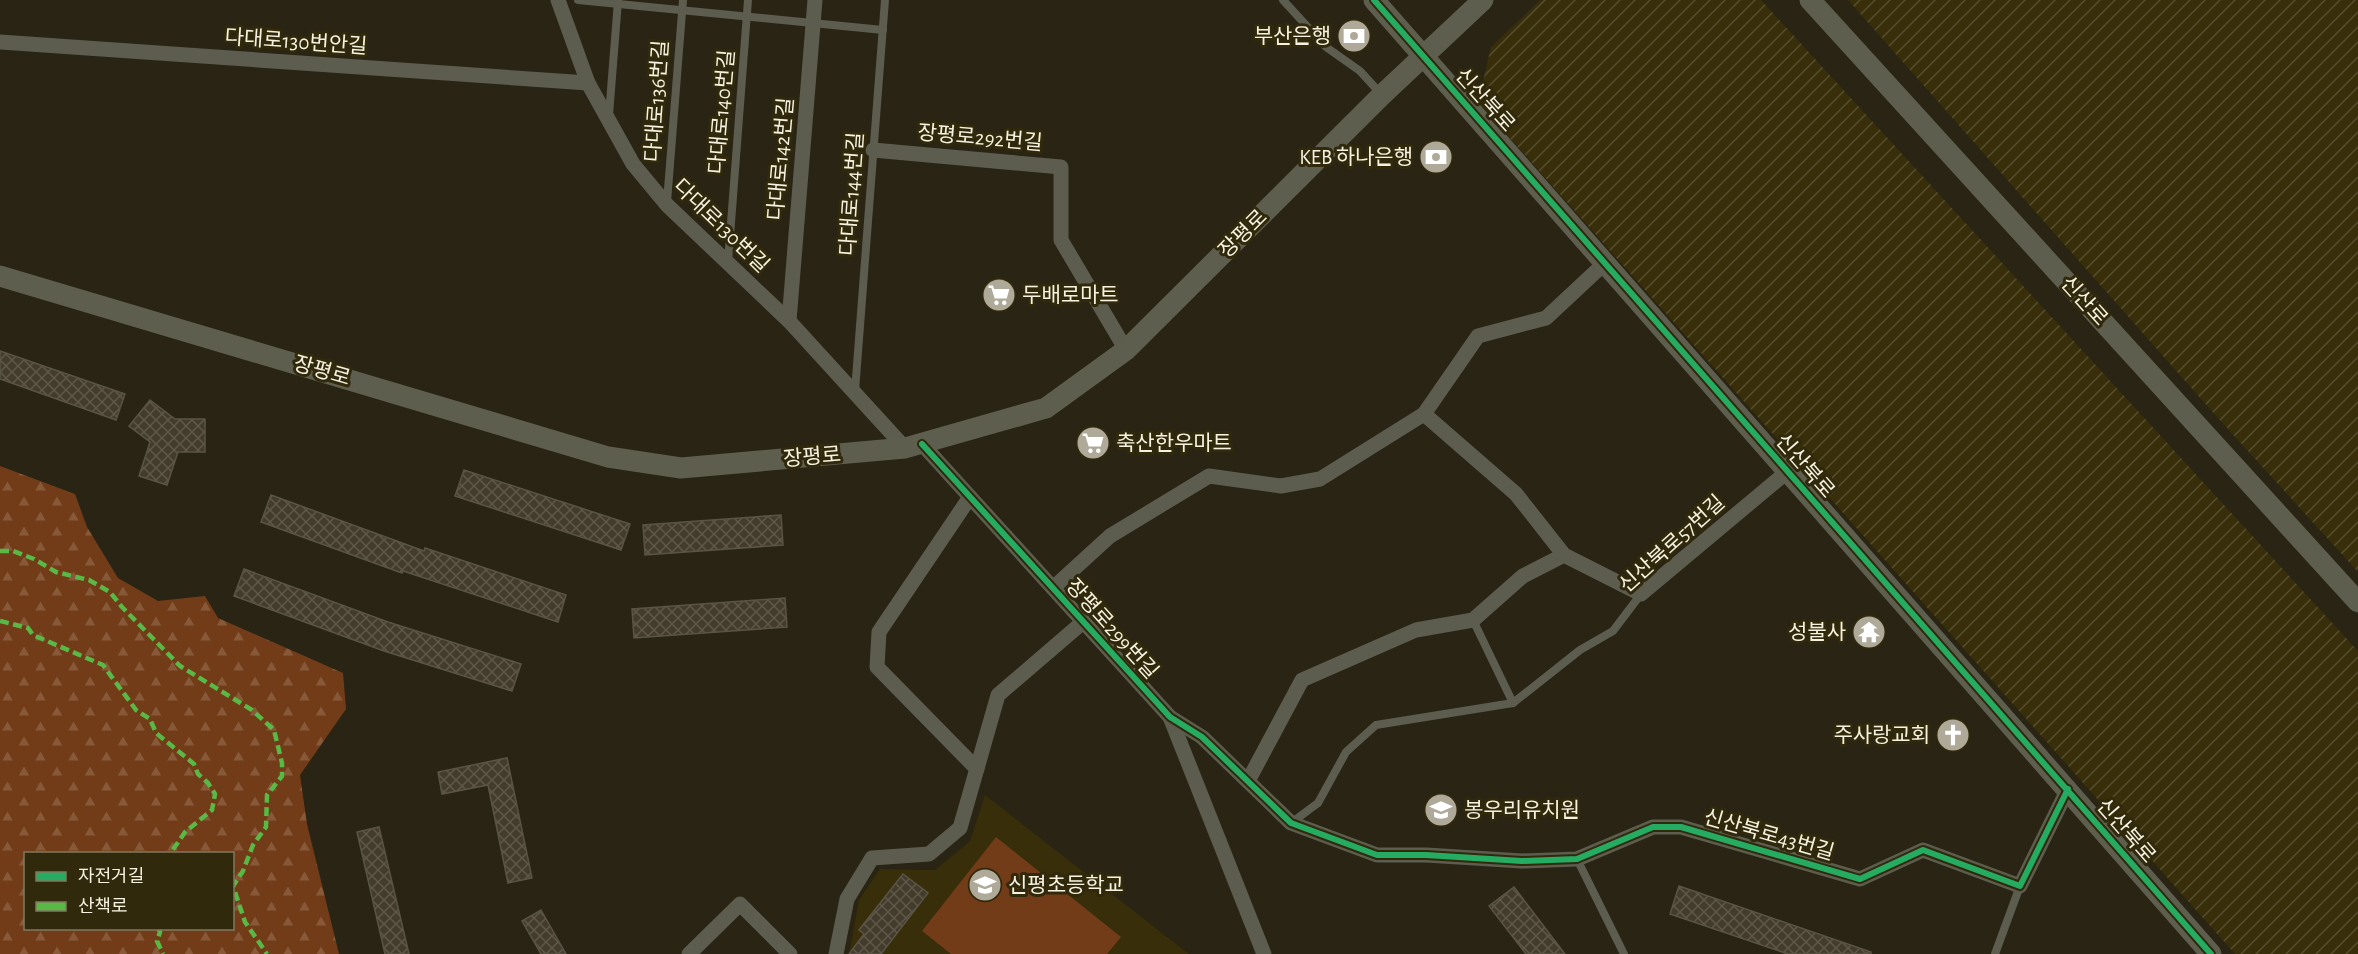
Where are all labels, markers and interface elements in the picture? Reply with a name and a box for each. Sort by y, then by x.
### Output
bank icon: 부산은행 [1336,18,1372,54]
place label: 부산은행 [1254,25,1331,47]
street label: 다대로130번안길 [224,26,368,57]
street label: 다대로136번길 [641,39,672,163]
street label: 다대로140번길 [705,49,738,175]
street label: 신산북로 [1451,64,1519,136]
street label: 다대로142번길 [764,96,797,221]
street label: 장평로292번길 [917,121,1044,154]
street label: 다대로144번길 [836,131,867,257]
bank icon: KEB 하나은행 [1418,139,1454,175]
place label: KEB 하나은행 [1299,146,1413,168]
street label: 다대로130번길 [669,175,773,276]
street label: 장평로 [1214,205,1271,262]
street label: 신산로 [2057,272,2112,330]
supermarket icon: 두배로마트 [981,277,1017,313]
place label: 두배로마트 [1022,284,1119,306]
street label: 장평로 [291,352,353,389]
supermarket icon: 축산한우마트 [1075,425,1111,461]
street label: 신산북로 [1772,429,1839,502]
place label: 축산한우마트 [1116,432,1232,454]
street label: 장평로 [782,443,842,470]
street label: 신산북로57번길 [1615,491,1729,596]
street label: 장평로299번길 [1062,575,1163,683]
temple icon: 성불사 [1851,614,1887,650]
place label: 성불사 [1788,621,1846,643]
church icon: 주사랑교회 [1935,717,1971,753]
place label: 주사랑교회 [1833,724,1930,746]
school or university icon: 봉우리유치원 [1423,792,1459,828]
street label: 신산북로 [2093,794,2160,867]
place label: 봉우리유치원 [1464,799,1580,821]
street label: 신산북로43번길 [1701,805,1837,864]
legend [24,852,234,930]
text: 자전거길 [78,867,144,886]
school or university icon: 신평초등학교 [967,867,1003,903]
place label: 신평초등학교 [1008,874,1124,896]
text: 산책로 [78,897,128,916]

